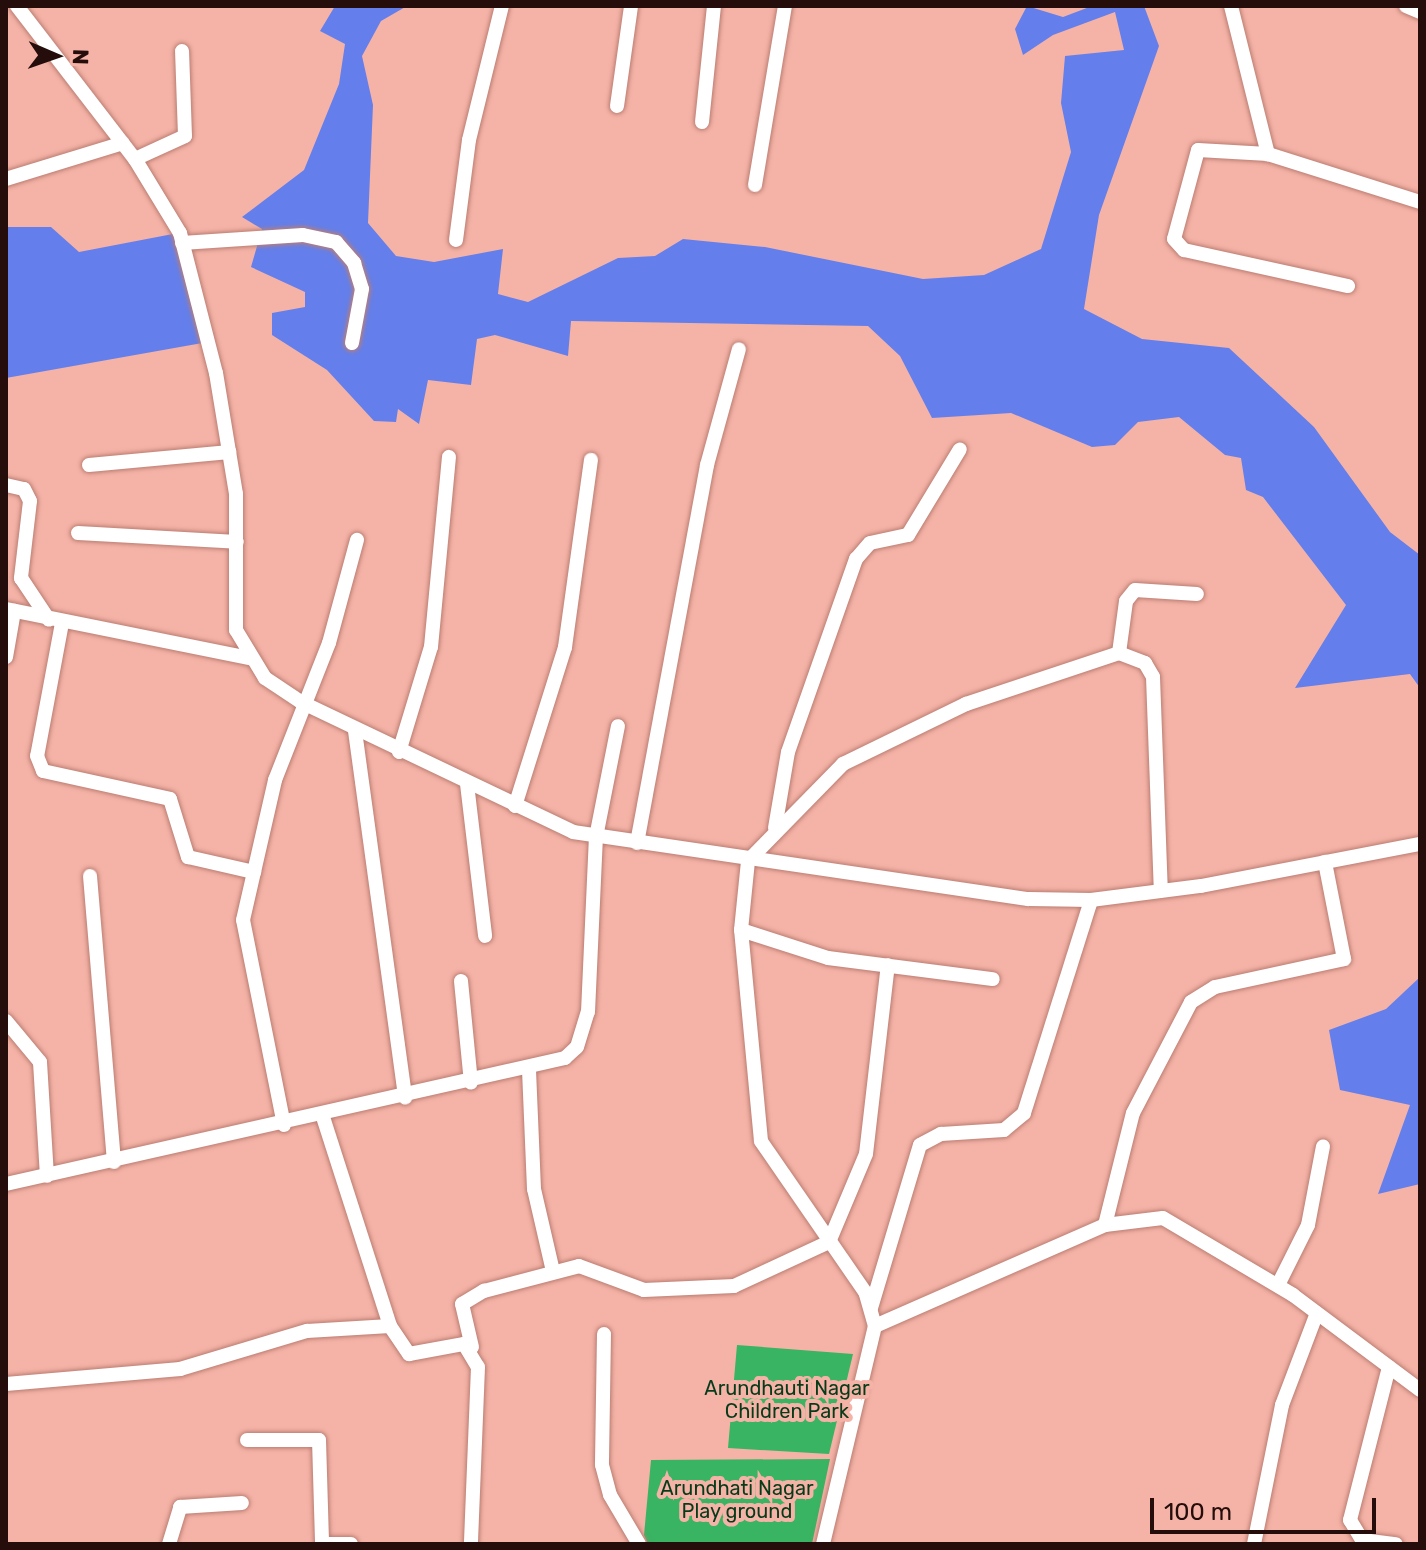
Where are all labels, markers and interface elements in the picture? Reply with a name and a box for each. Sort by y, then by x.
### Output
north arrow [16,16,96,96]
text: N [67,48,94,65]
park label: Arundhauti Nagar Children Park [704,1377,870,1424]
park label: Arundhati Nagar Play ground [660,1477,814,1524]
scale bar [1154,1482,1380,1532]
text: 100 m [1164,1498,1232,1526]

